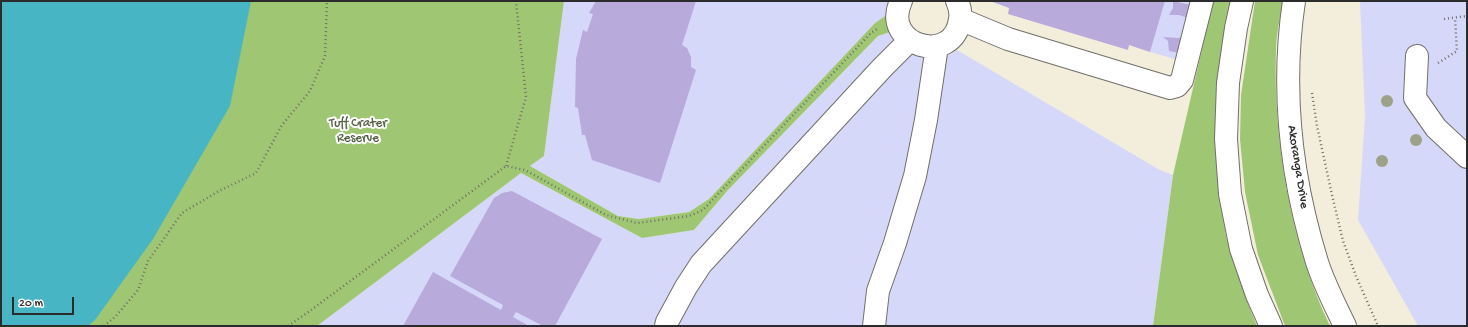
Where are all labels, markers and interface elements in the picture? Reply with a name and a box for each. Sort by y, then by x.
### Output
park label: Tuff Crater Reserve [329,116,387,147]
street label: Akoranga Drive [1283,124,1311,210]
scale bar [14,289,76,315]
text: 20 m [19,297,43,311]

